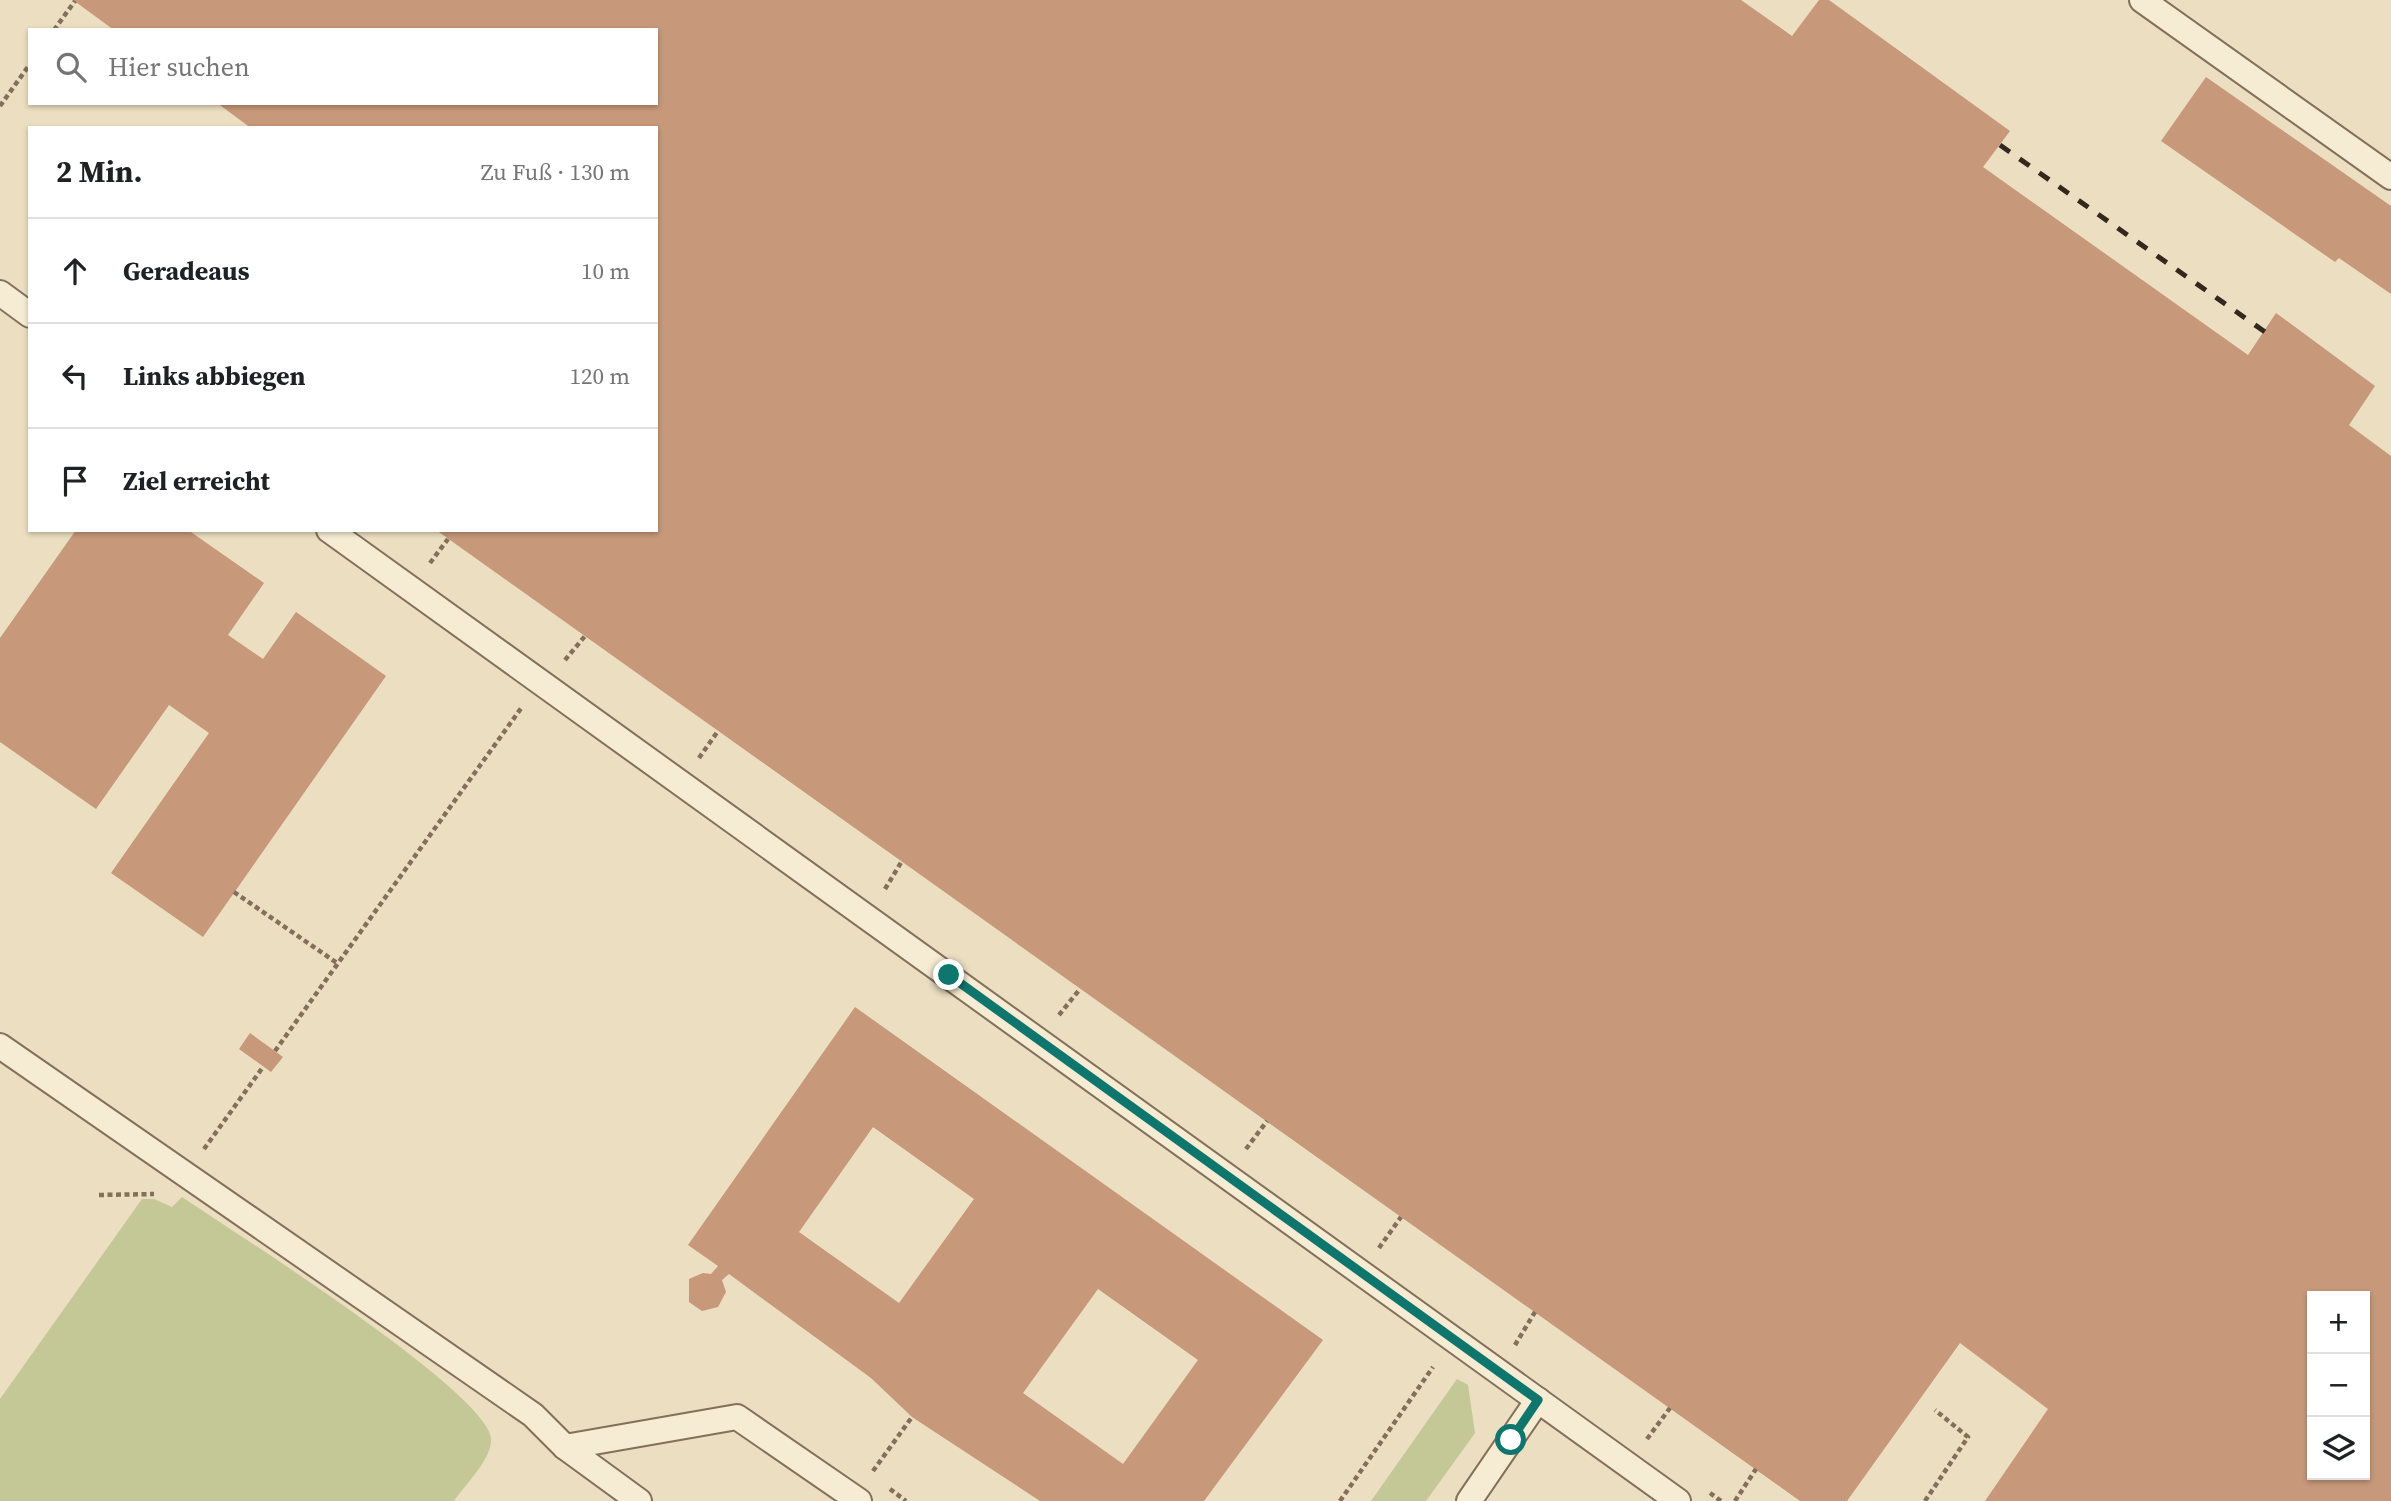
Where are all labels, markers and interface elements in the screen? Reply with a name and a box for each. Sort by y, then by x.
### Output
search box [28,28,658,105]
icon: search [52,48,90,86]
text: Hier suchen [108,49,250,85]
text: 2 Min. [56,151,143,192]
text: Zu Fuß · 130 m [481,156,630,188]
icon: ahead [56,252,94,290]
text: Geradeaus [123,253,250,289]
text: 10 m [581,255,630,287]
icon: left [56,357,94,395]
text: Links abbiegen [123,358,306,394]
text: 120 m [569,360,630,392]
icon: arrive [56,462,94,500]
text: Ziel erreicht [123,463,270,499]
route end [933,959,964,990]
map controls [2307,1291,2370,1480]
button: + [2307,1291,2370,1354]
button: − [2307,1354,2370,1417]
button: layers [2307,1417,2370,1480]
route start [1495,1424,1526,1455]

